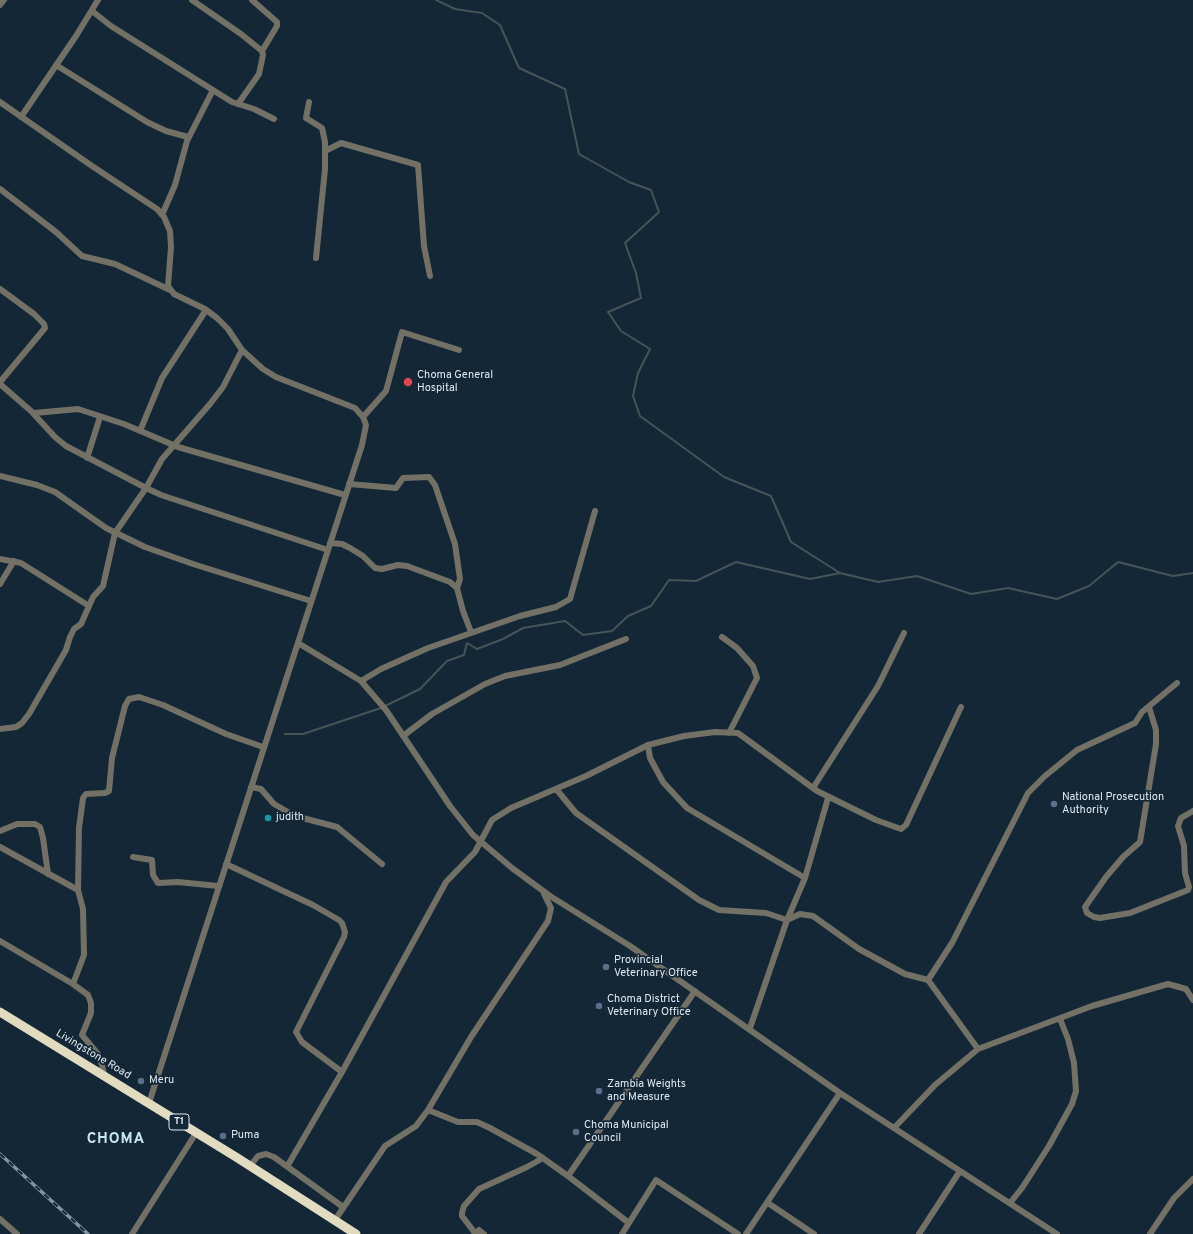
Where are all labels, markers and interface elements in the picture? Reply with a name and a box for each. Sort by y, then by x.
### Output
place label: Choma General Hospital [417,369,493,395]
marker: Choma General Hospital [402,376,414,388]
place label: National Prosecution Authority [1062,791,1164,817]
marker: National Prosecution Authority [1049,799,1059,809]
place label: judith [276,811,304,825]
marker: judith [263,813,273,823]
place label: Provincial Veterinary Office [614,954,698,980]
marker: Provincial Veterinary Office [601,962,611,972]
place label: Choma District Veterinary Office [607,993,691,1019]
marker: Choma District Veterinary Office [594,1001,604,1011]
street label: Livingstone Road [53,1027,133,1083]
place label: Meru [149,1074,174,1088]
marker: Meru [136,1076,146,1086]
place label: Zambia Weights and Measure [607,1078,686,1104]
marker: Zambia Weights and Measure [594,1086,604,1096]
road number: T1 [169,1114,189,1130]
place label: Choma Municipal Council [584,1119,669,1145]
marker: Choma Municipal Council [571,1127,581,1137]
place label: Puma [231,1129,259,1143]
district label: CHOMA [87,1131,145,1149]
marker: Puma [218,1131,228,1141]

